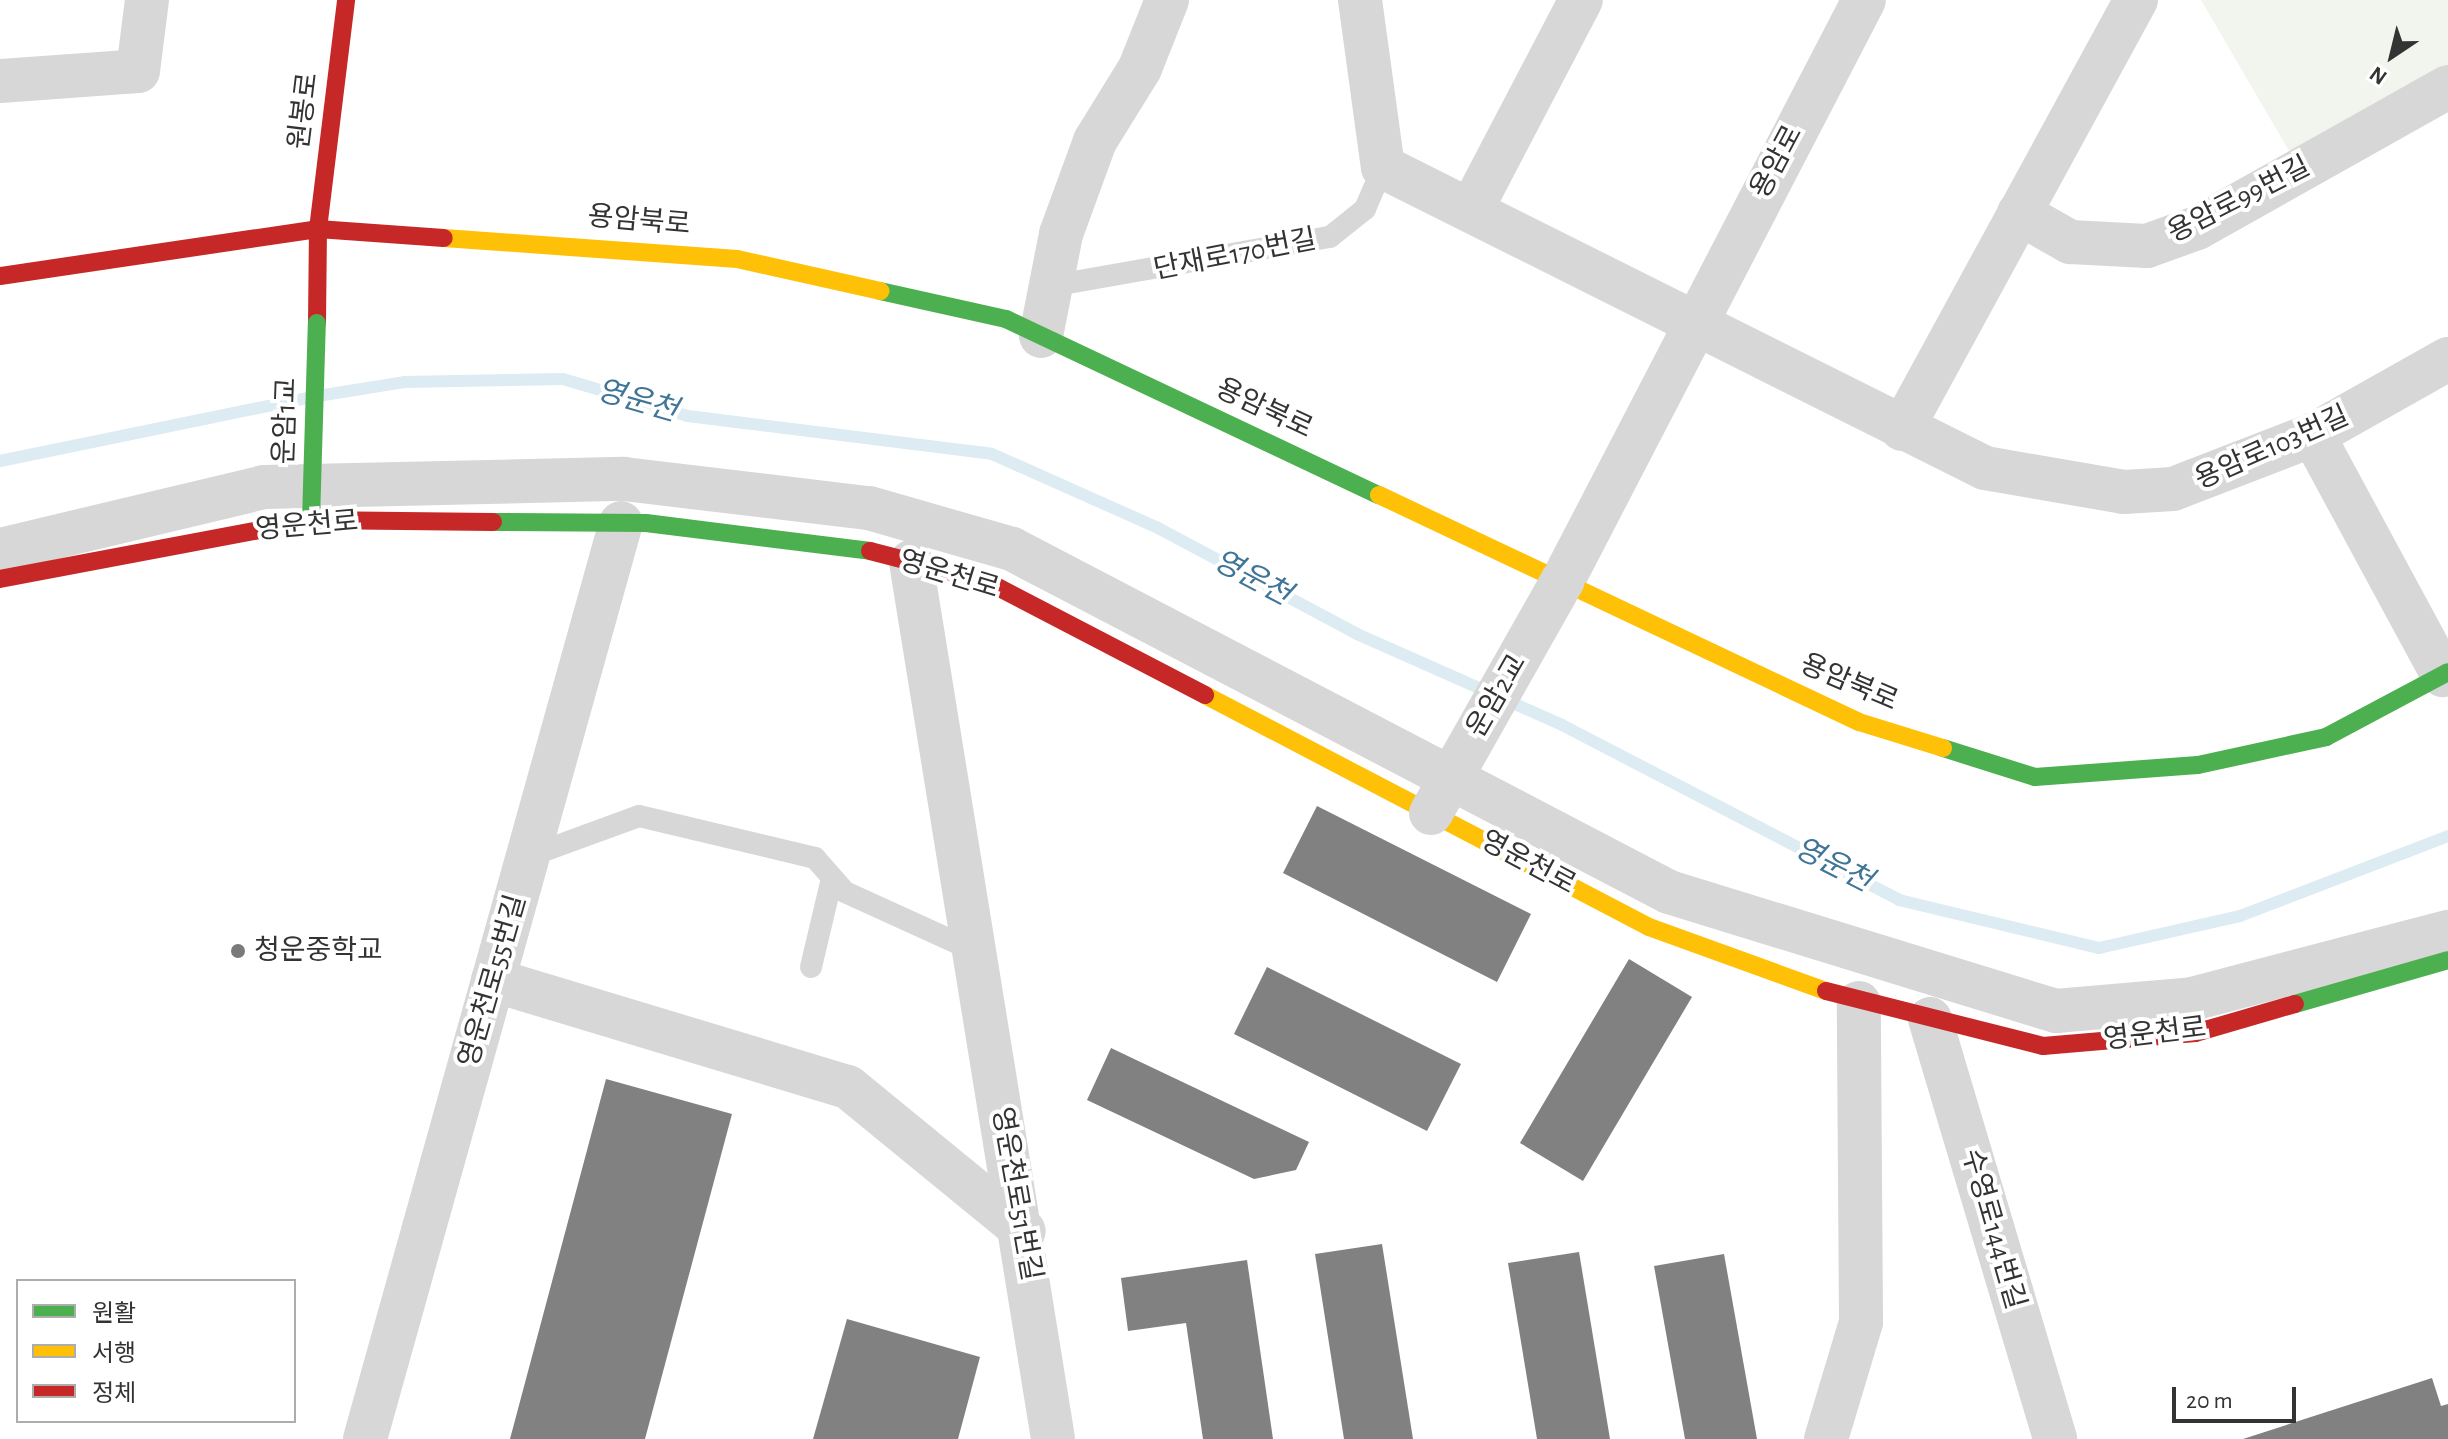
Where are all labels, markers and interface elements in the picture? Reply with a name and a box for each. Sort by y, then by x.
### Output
north arrow [2352,16,2432,96]
text: N [2366,62,2391,89]
street label: 원봉로 [283,71,325,151]
street label: 용암로 [1744,120,1810,204]
street label: 용암로99번길 [2162,150,2316,250]
street label: 용암북로 [586,200,692,242]
street label: 단재로170번길 [1151,223,1319,287]
water label: 영운천 [592,372,682,430]
street label: 용암북로 [1210,372,1318,446]
street label: 운암1교 [268,377,304,465]
street label: 용암로103번길 [2190,399,2354,497]
street label: 영운천로 [254,505,360,547]
water label: 영운천 [1207,543,1297,613]
street label: 영운천로 [895,544,1003,606]
street label: 용암북로 [1795,647,1903,719]
street label: 운암2교 [1460,649,1534,743]
street label: 영운천로 [1475,824,1581,902]
water label: 영운천 [1788,830,1878,900]
street label: 영운천로55번길 [452,891,534,1071]
place label: 청운중학교 [254,934,383,968]
marker: 청운중학교 [229,942,247,960]
street label: 영운천로 [2102,1011,2208,1057]
street label: 영운천로51번길 [984,1104,1048,1284]
street label: 수영로144번길 [1954,1145,2032,1313]
legend [16,1279,296,1423]
text: 원활 [92,1302,136,1326]
text: 서행 [92,1342,136,1366]
scale bar [2176,1371,2300,1421]
text: 정체 [92,1382,136,1406]
text: 20 m [2186,1389,2233,1413]

